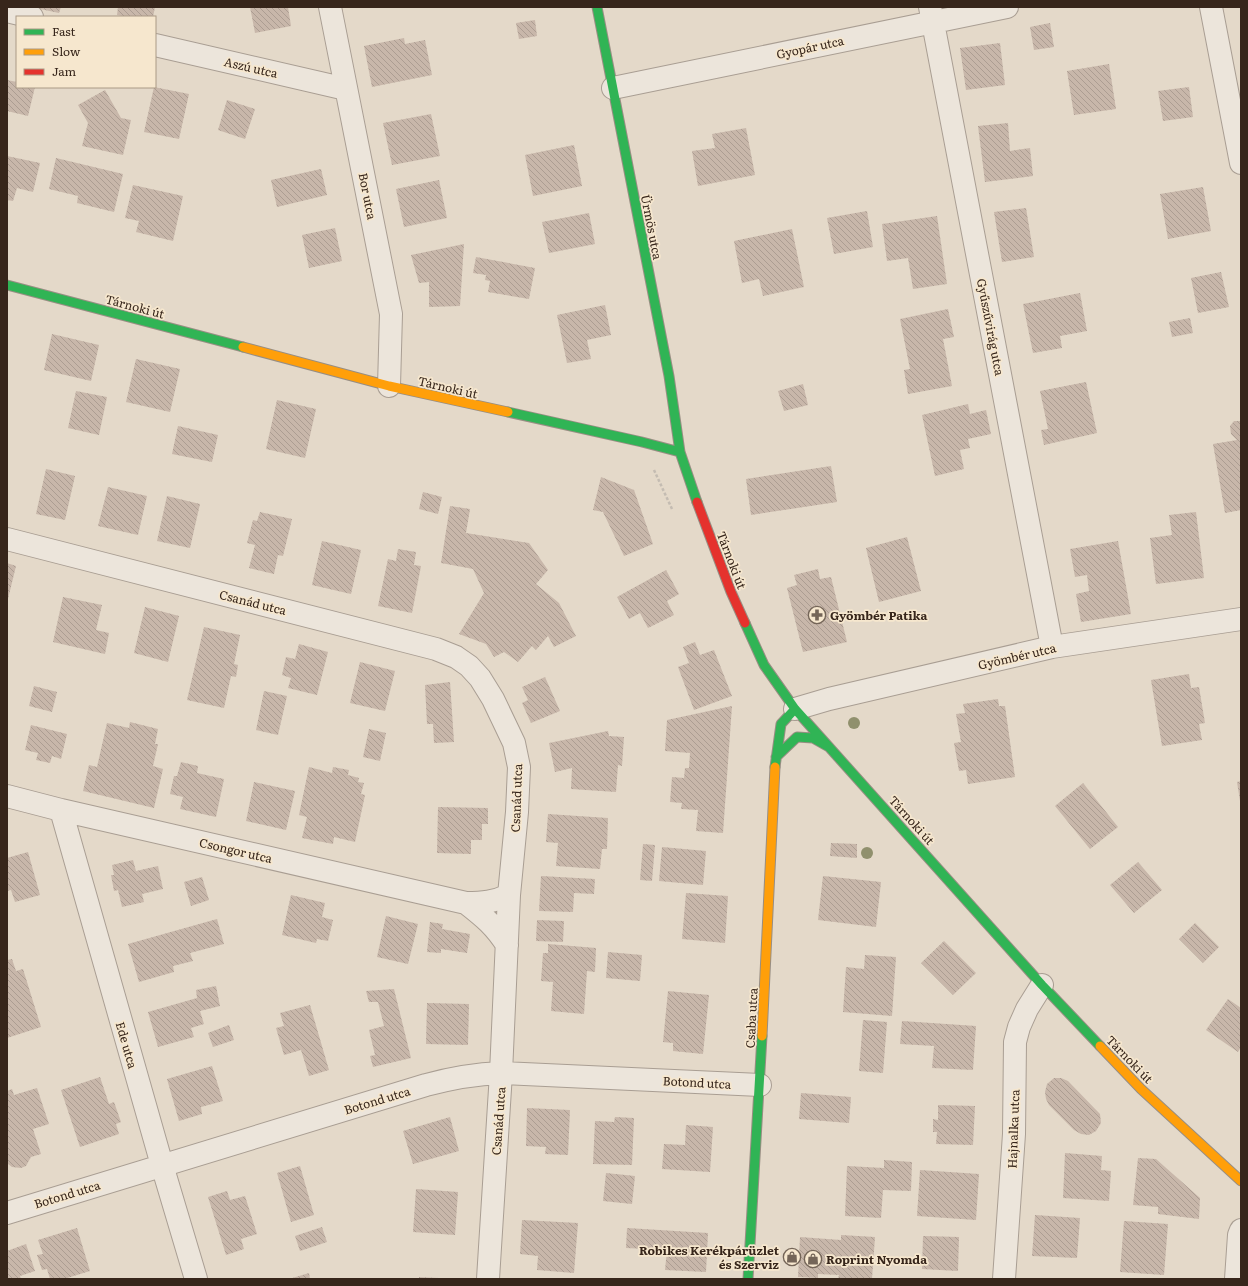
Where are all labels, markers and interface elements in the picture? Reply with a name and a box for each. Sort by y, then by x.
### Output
legend [16,16,156,88]
text: Fast [52,22,76,40]
street label: Gyopár utca [775,31,846,63]
text: Slow [52,42,81,60]
street label: Aszú utca [222,52,280,82]
text: Jam [52,62,77,80]
street label: Bor utca [355,171,381,222]
street label: Ürmös utca [637,193,667,262]
street label: Gyűszűvirág utca [973,277,1009,378]
street label: Tárnoki út [103,289,167,323]
street label: Tárnoki út [416,371,480,403]
street label: Tárnoki út [713,528,751,592]
street label: Csanád utca [218,585,289,619]
pharmacy icon: Gyömbér Patika [807,605,827,625]
place label: Gyömbér Patika [830,606,928,624]
street label: Gyömbér utca [976,638,1058,674]
street label: Csanád utca [506,763,526,833]
street label: Tárnoki út [885,791,939,849]
street label: Csongor utca [198,833,275,867]
street label: Csaba utca [740,987,762,1049]
street label: Ede utca [112,1019,142,1071]
street label: Tárnoki út [1102,1031,1158,1087]
street label: Botond utca [662,1071,732,1093]
street label: Botond utca [342,1081,413,1119]
street label: Csanád utca [487,1086,509,1156]
street label: Hajnalka utca [1003,1089,1023,1169]
street label: Botond utca [32,1175,103,1213]
place label: Robikes Kerékpárüzlet és Szerviz [639,1241,780,1273]
shop icon: Robikes Kerékpárüzlet és Szerviz [782,1247,802,1267]
shop icon: Roprint Nyomda [803,1249,823,1269]
place label: Roprint Nyomda [826,1250,927,1268]

